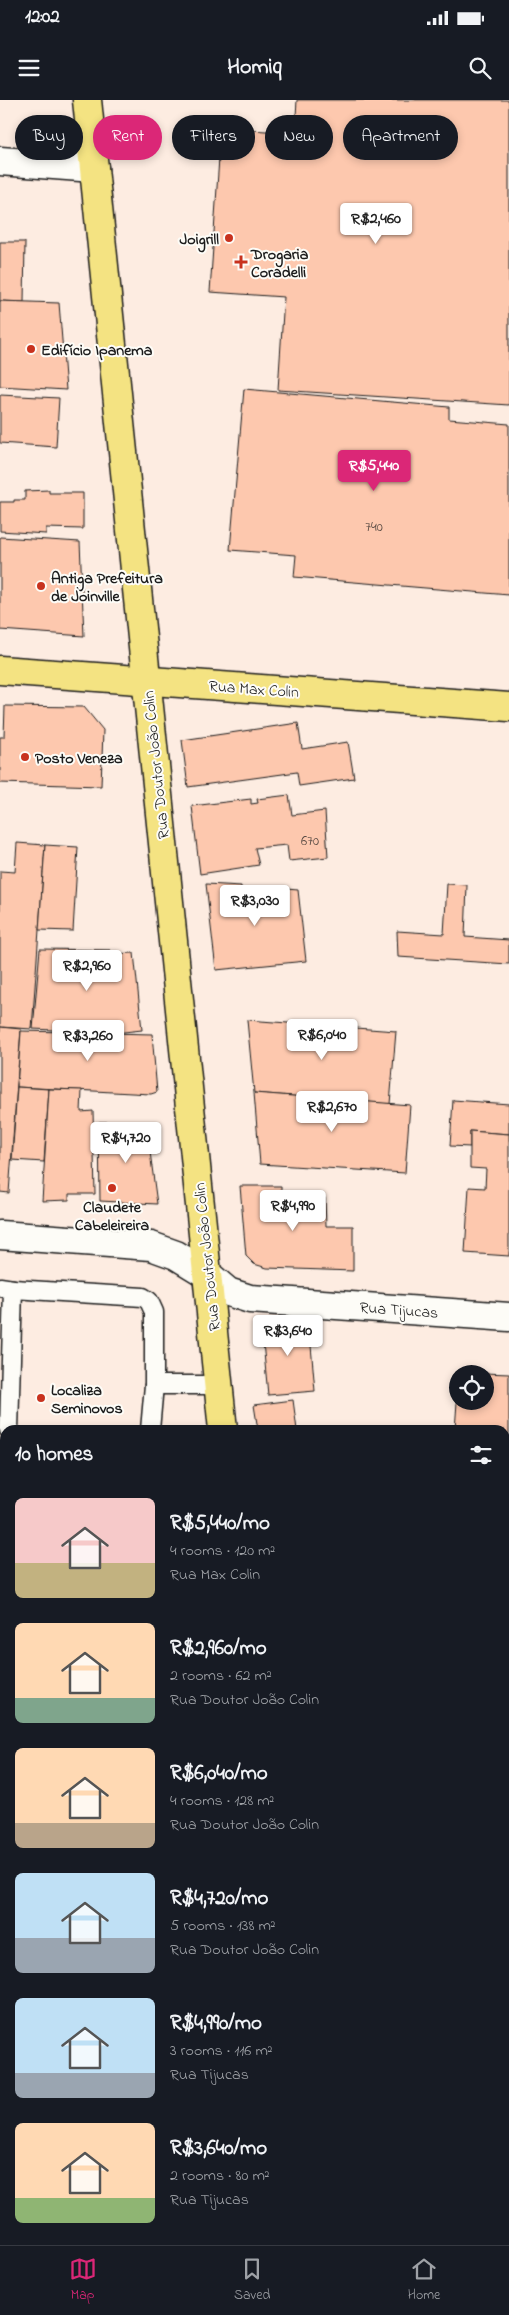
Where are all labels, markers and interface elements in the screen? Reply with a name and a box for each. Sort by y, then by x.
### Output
text: 12:02 [25,4,60,31]
text: Homiq [227,52,282,84]
icon: menu [15,54,43,82]
icon: search [466,54,494,82]
chip: Buy [15,115,83,160]
chip: Rent [93,115,162,160]
chip: Filters [172,115,255,160]
chip: New [265,115,333,160]
chip: Apartment [343,115,458,160]
pin: R$2,460 [330,202,422,245]
text: R$2,460 [351,207,401,231]
place label: Joigrill [180,228,219,253]
marker: Joigrill [223,232,235,244]
place label: Drogaria Coradelli [250,243,309,285]
marker: Drogaria Coradelli [235,256,247,268]
place label: Edifício Ipanema [41,339,153,363]
marker: Edifício Ipanema [25,343,37,355]
pin: R$5,440 [328,450,420,492]
text: R$5,440 [349,454,399,478]
house number: 740 [365,517,383,538]
place label: Antiga Prefeitura de Joinville [51,567,163,609]
marker: Antiga Prefeitura de Joinville [35,580,47,592]
street label: Rua Max Colin [208,675,300,705]
street label: Rua Doutor João Colin [137,689,177,840]
place label: Posto Veneza [35,747,123,771]
marker: Posto Veneza [19,751,31,763]
house number: 670 [301,831,319,852]
pin: R$3,030 [209,884,301,927]
text: R$3,030 [231,889,279,913]
pin: R$2,960 [41,950,133,992]
text: R$2,960 [63,954,111,978]
pin: R$6,040 [276,1018,368,1061]
pin: R$3,260 [42,1020,134,1062]
text: R$6,040 [298,1023,346,1047]
text: R$3,260 [63,1024,113,1048]
pin: R$2,670 [286,1090,378,1133]
text: R$2,670 [307,1095,357,1119]
pin: R$4,720 [80,1122,172,1164]
text: R$4,720 [101,1126,151,1150]
street label: Rua Doutor João Colin [188,1181,228,1332]
marker: Claudete Cabeleireira [106,1182,118,1194]
pin: R$4,990 [247,1190,339,1232]
text: R$4,990 [271,1194,315,1218]
place label: Claudete Cabeleireira [75,1196,150,1238]
street label: Rua Tijucas [359,1296,439,1326]
pin: R$3,640 [242,1314,334,1357]
text: R$3,640 [264,1319,312,1343]
map controls [449,1365,494,1410]
button: locate [449,1365,494,1410]
place label: Localiza Seminovos [51,1379,123,1421]
marker: Localiza Seminovos [35,1392,47,1404]
text: 10 homes [15,1440,93,1470]
icon: filters [467,1441,495,1469]
text: R$5,440/mo [170,1509,270,1539]
icon: home [55,1518,115,1578]
text: 4 rooms · 120 m² [170,1539,275,1563]
text: Rua Max Colin [170,1563,260,1587]
text: R$2,960/mo [170,1634,267,1664]
icon: home [55,1643,115,1703]
text: 2 rooms · 62 m² [170,1664,272,1688]
text: Rua Doutor João Colin [170,1688,319,1712]
text: R$6,040/mo [170,1759,268,1789]
icon: home [55,1768,115,1828]
text: 4 rooms · 128 m² [170,1789,274,1813]
text: Rua Doutor João Colin [170,1813,319,1837]
text: R$4,720/mo [170,1884,268,1914]
icon: home [55,1893,115,1953]
text: 5 rooms · 138 m² [170,1914,276,1938]
text: Rua Doutor João Colin [170,1938,319,1962]
text: R$4,990/mo [170,2009,262,2039]
icon: home [55,2018,115,2078]
text: 3 rooms · 116 m² [170,2039,273,2063]
text: Rua Tijucas [170,2063,249,2087]
text: R$3,640/mo [170,2134,267,2164]
icon: home [55,2143,115,2203]
text: 2 rooms · 80 m² [170,2164,270,2188]
text: Rua Tijucas [170,2188,249,2212]
tab: Map [69,2255,97,2306]
tab: Saved [234,2255,270,2306]
tab: Home [408,2255,440,2306]

